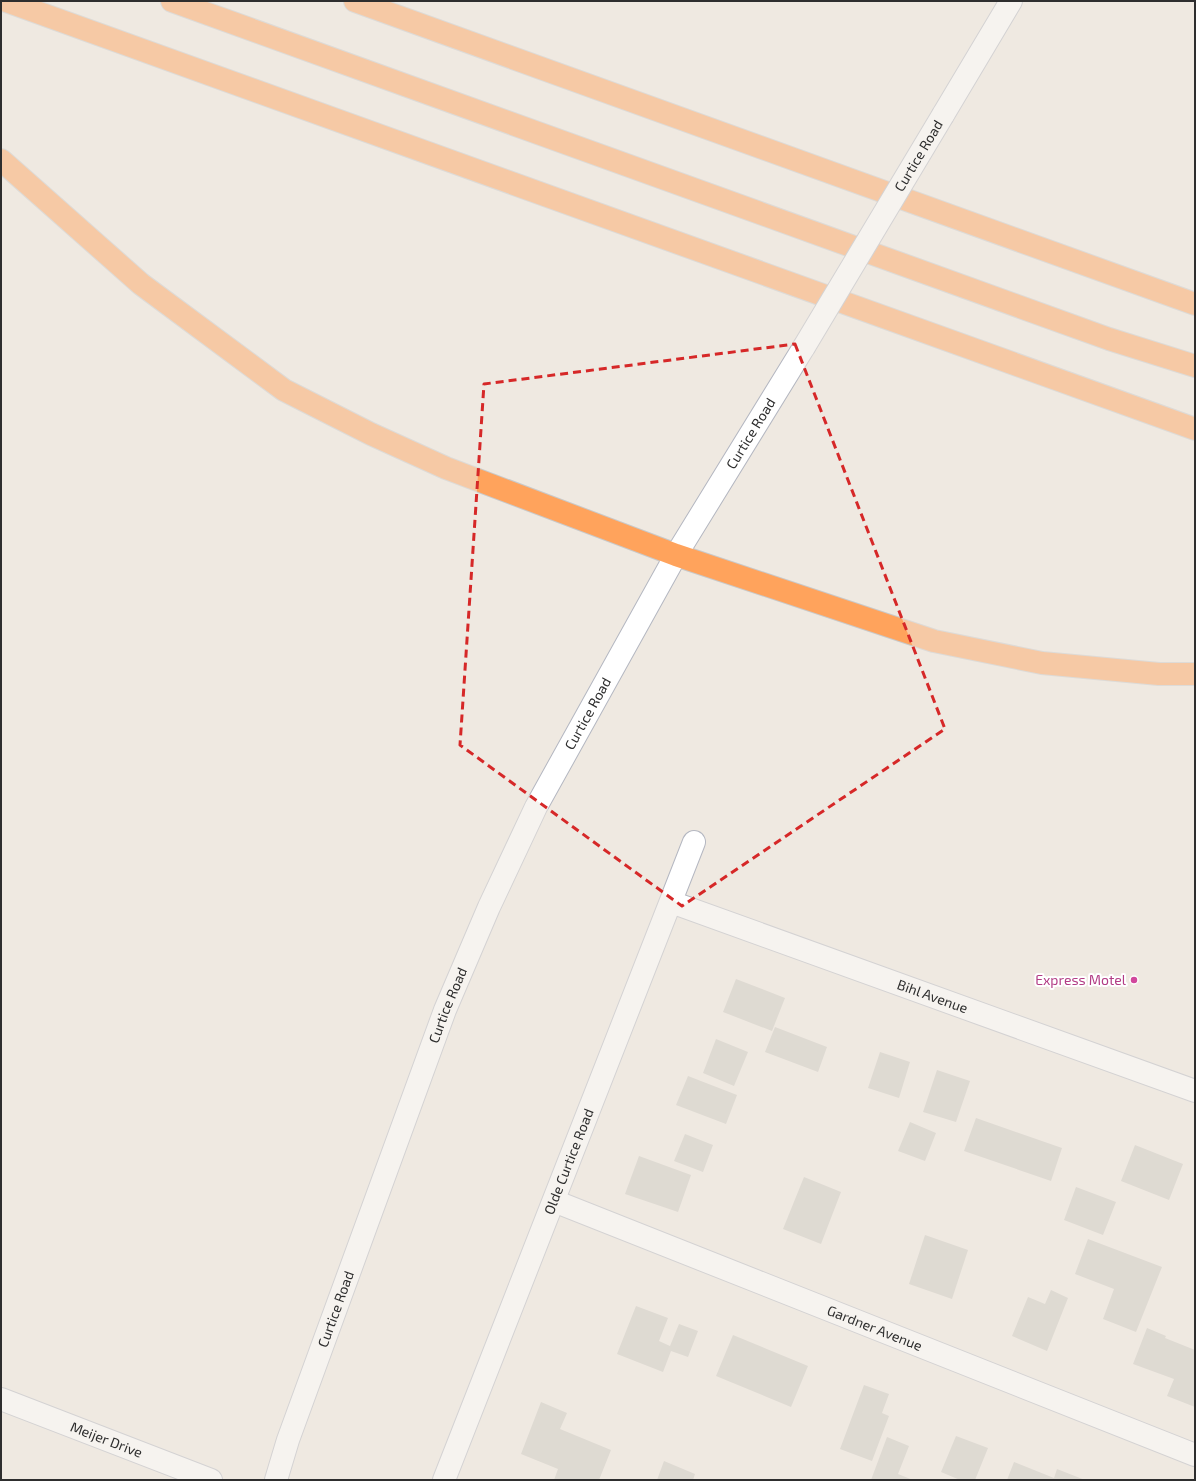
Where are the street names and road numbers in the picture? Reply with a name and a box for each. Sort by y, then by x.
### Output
street label: Curtice Road [890,117,946,194]
street label: Curtice Road [722,395,779,472]
street label: Curtice Road [561,674,614,752]
street label: Curtice Road [425,965,470,1045]
street label: Bihl Avenue [895,975,970,1016]
street label: Olde Curtice Road [540,1106,597,1217]
street label: Curtice Road [314,1269,357,1350]
street label: Gardner Avenue [825,1301,925,1354]
street label: Meijer Drive [68,1418,145,1461]

